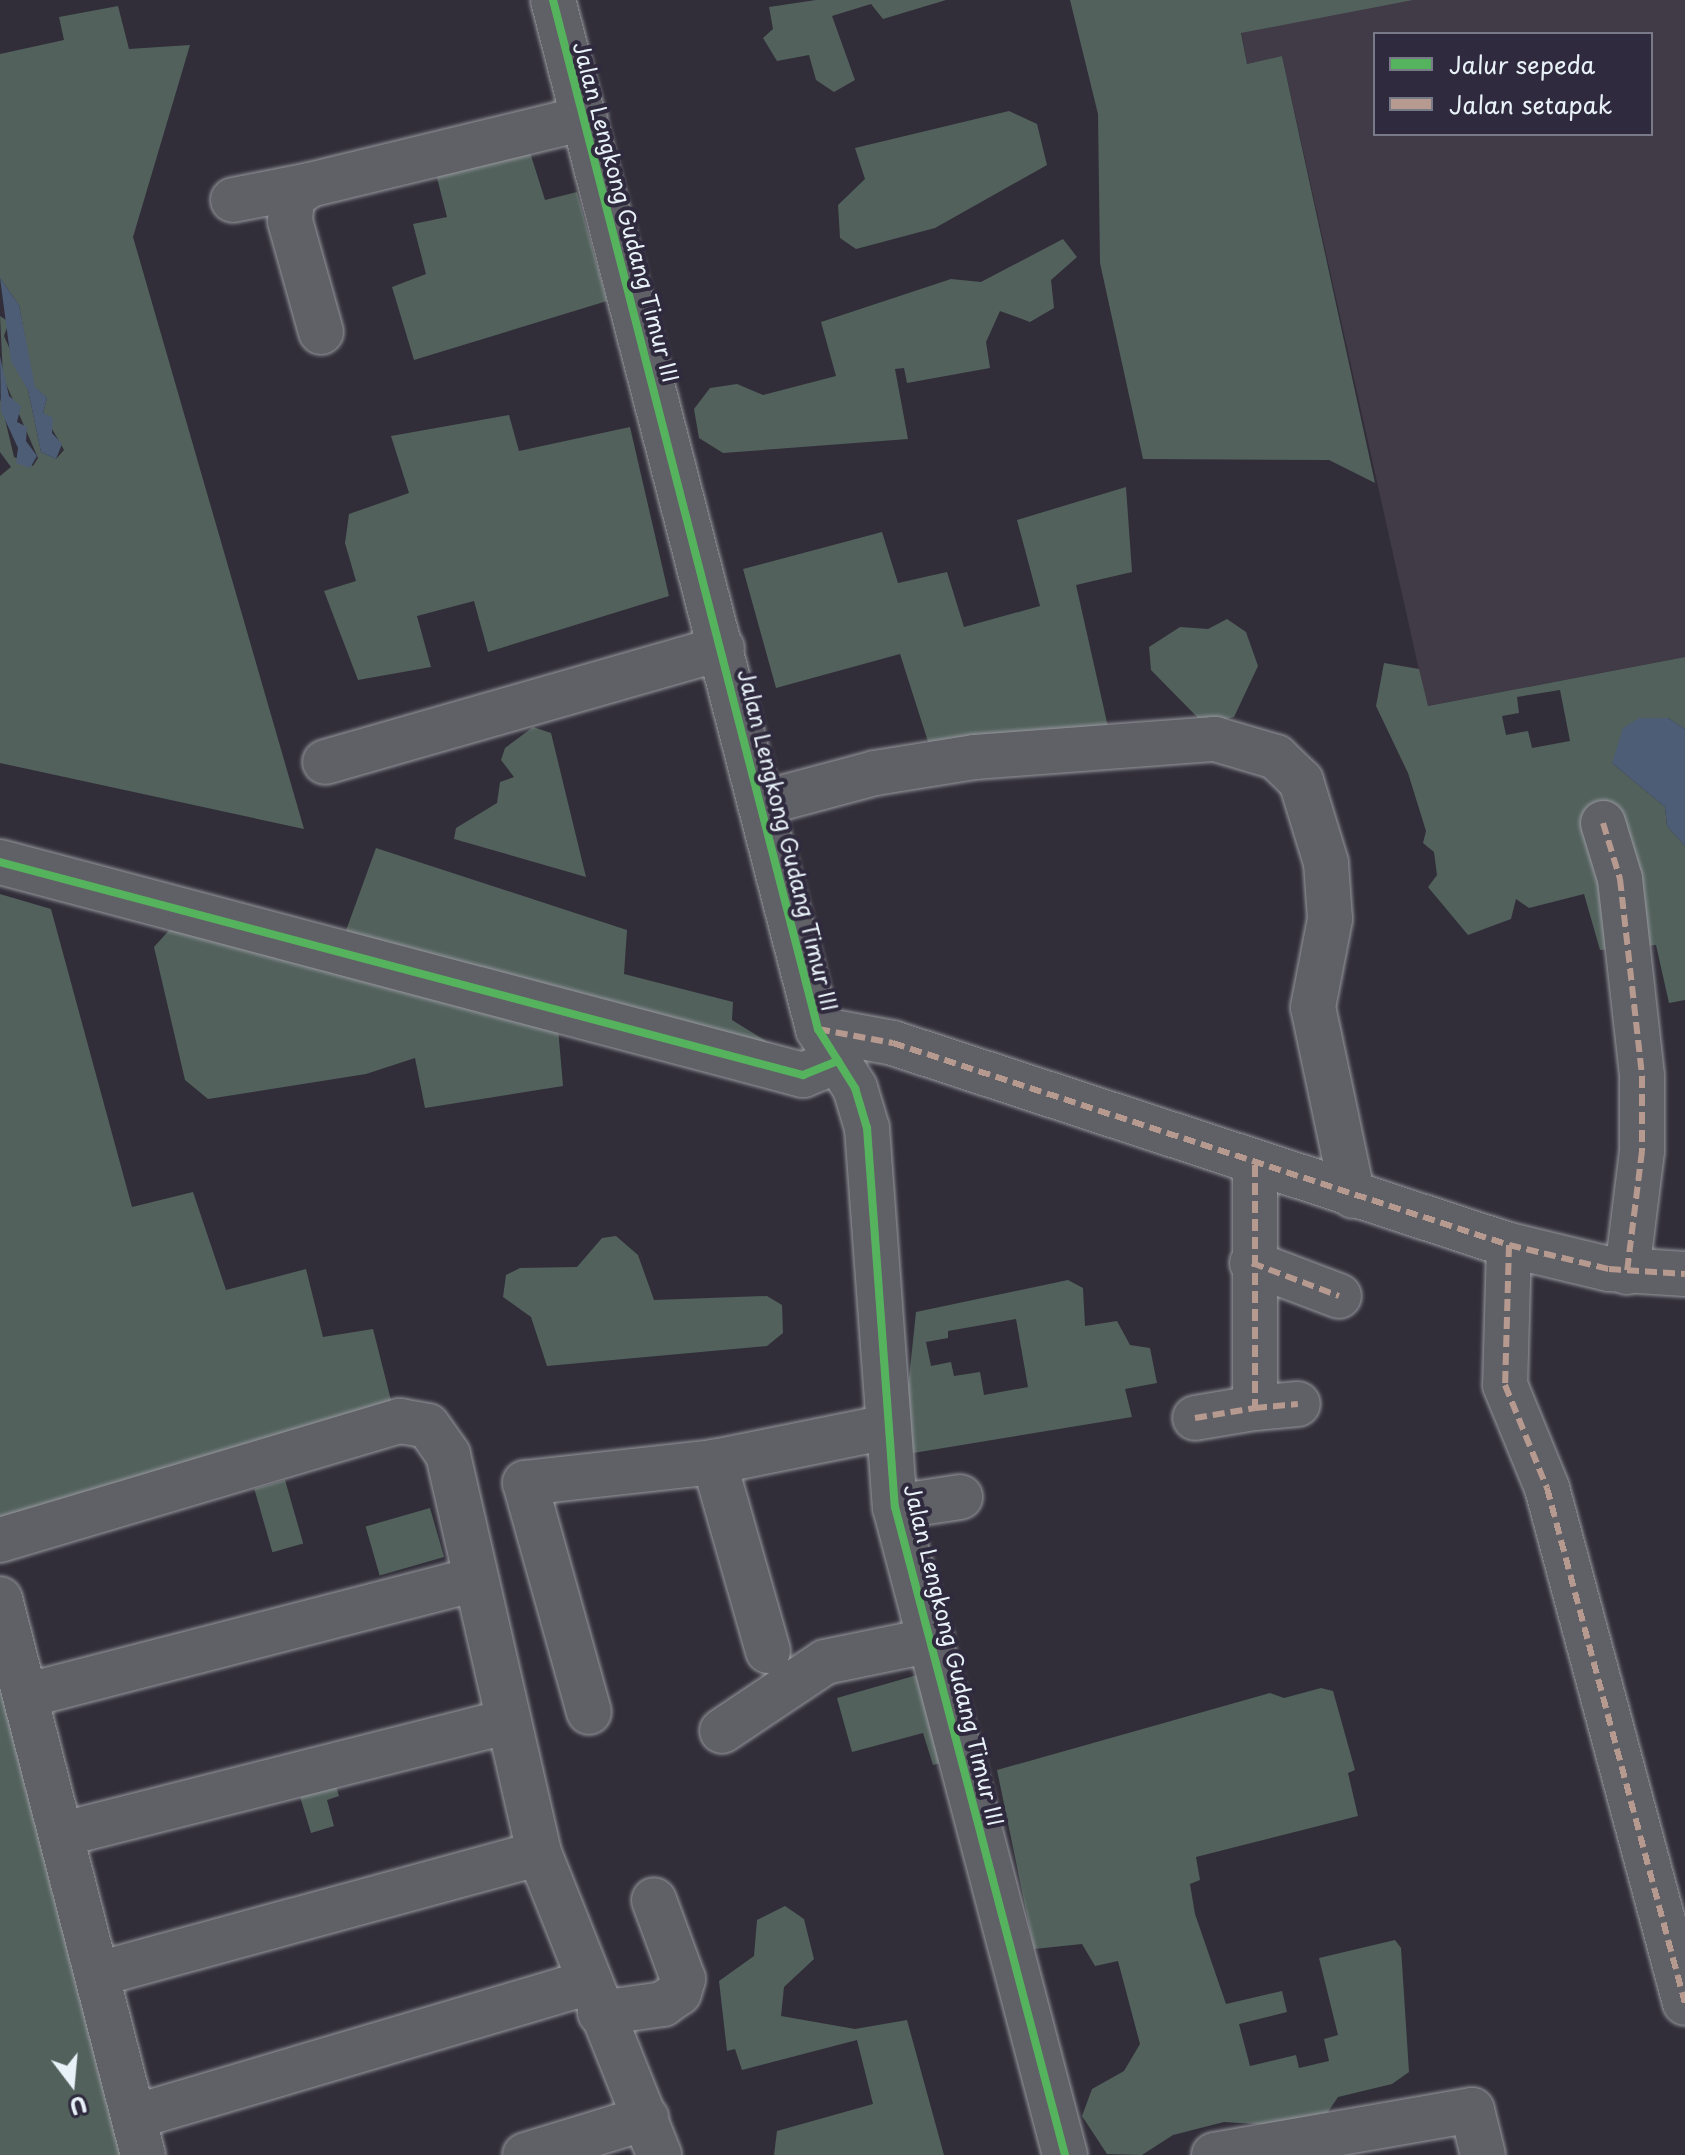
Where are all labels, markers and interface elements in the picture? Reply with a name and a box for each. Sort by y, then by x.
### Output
legend [1373,32,1653,136]
street label: Jalan Lengkong Gudang Timur III [568,37,686,387]
text: Jalur sepeda [1449,46,1595,82]
text: Jalan setapak [1449,86,1612,122]
street label: Jalan Lengkong Gudang Timur III [733,665,845,1015]
street label: Jalan Lengkong Gudang Timur III [899,1480,1011,1830]
north arrow [32,2043,112,2123]
text: U [66,2088,91,2125]

